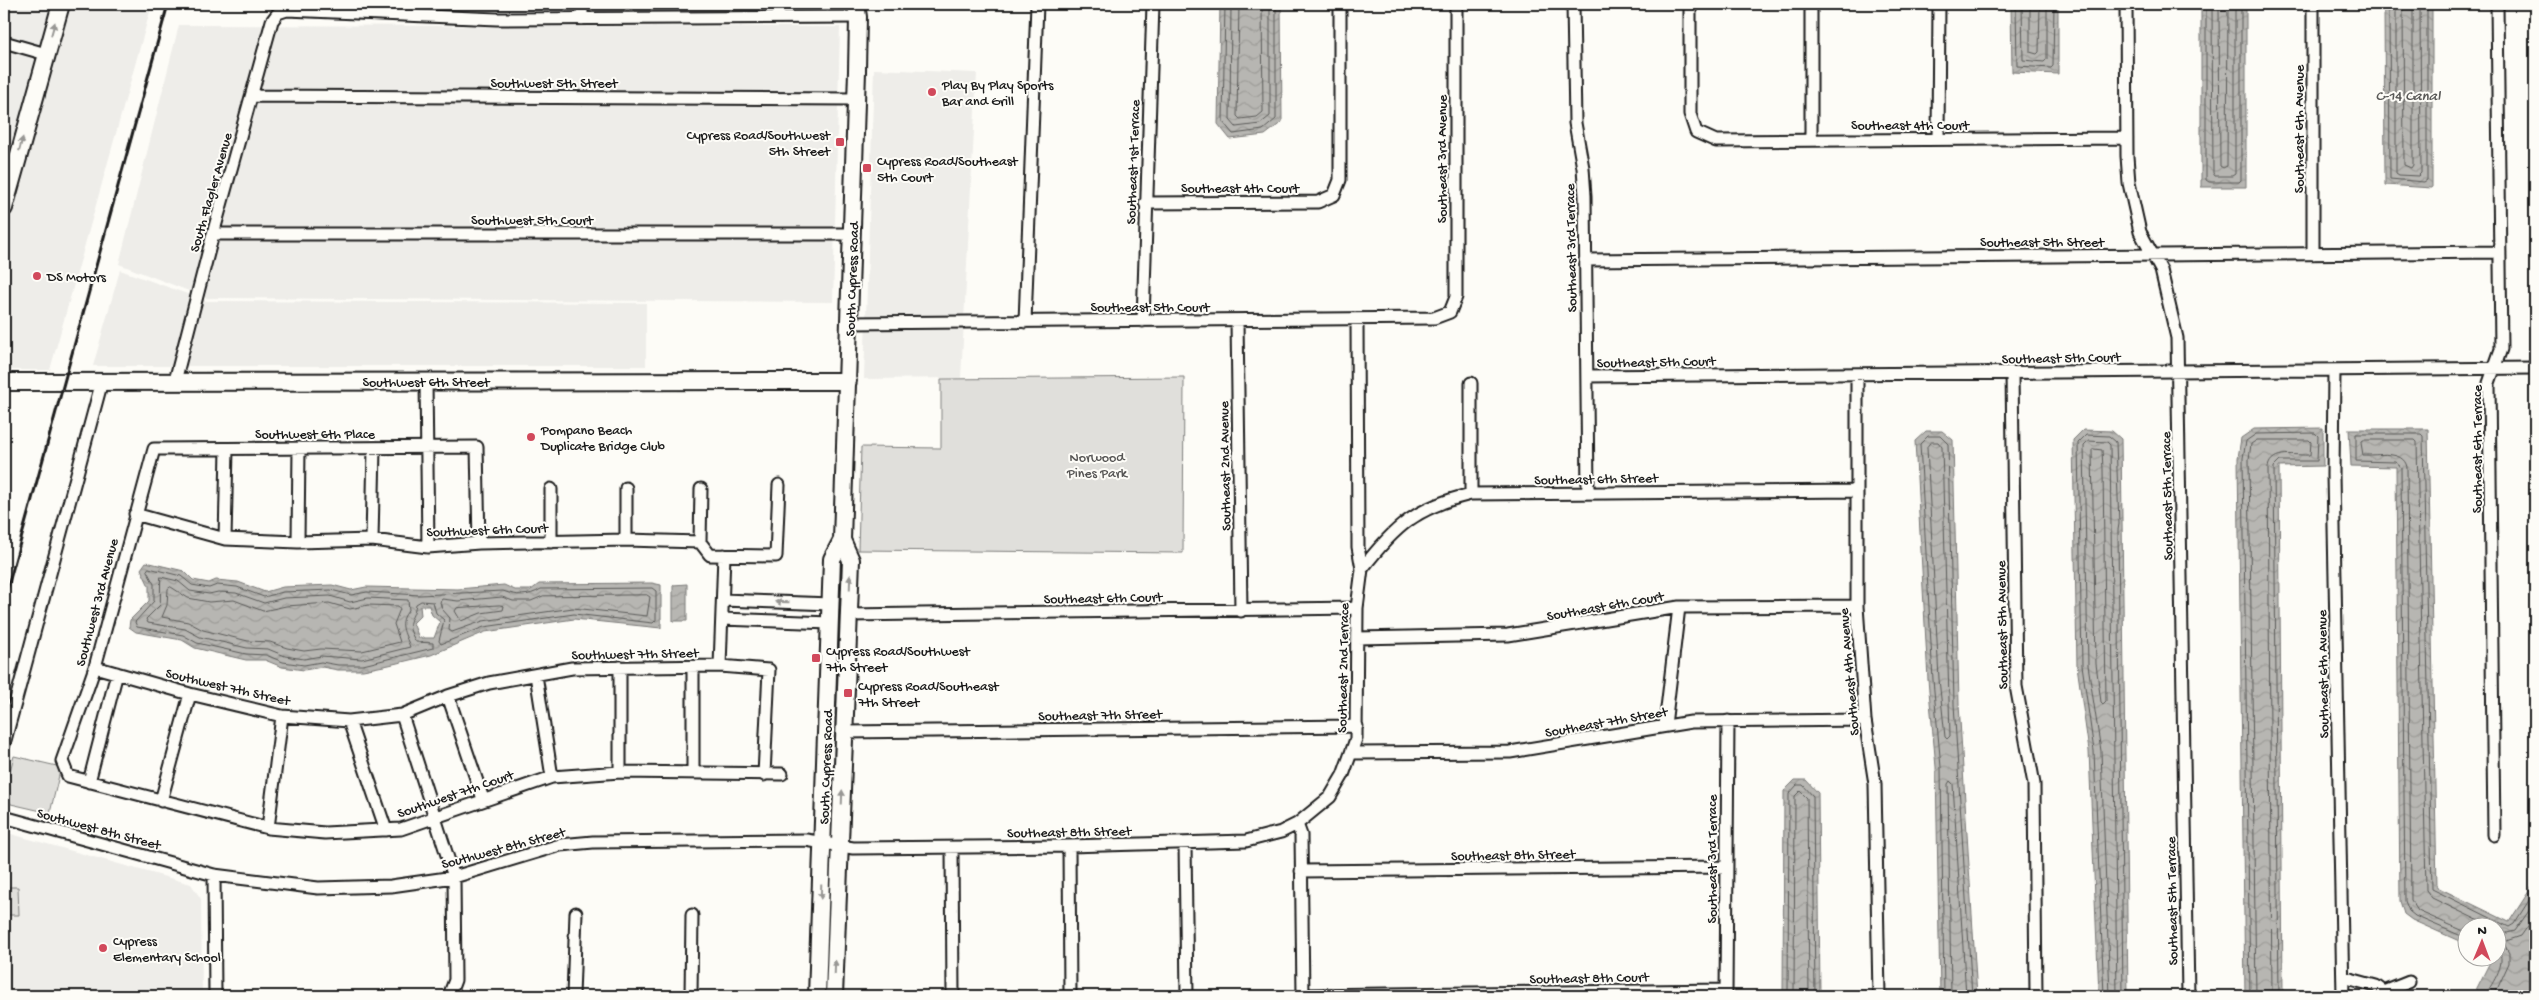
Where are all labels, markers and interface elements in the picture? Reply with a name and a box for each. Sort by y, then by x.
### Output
one-way arrow [50,22,58,37]
street label: Southeast 6th Avenue [2292,64,2309,193]
street label: Southwest 5th Street [490,76,619,93]
place label: Play By Play Sports Bar and Grill [941,78,1054,111]
marker: Play By Play Sports Bar and Grill [926,86,938,98]
water label: C-14 Canal [2376,88,2442,106]
street label: Southeast 3rd Avenue [1435,94,1452,223]
street label: Southeast 1st Terrace [1124,99,1145,225]
street label: Southeast 4th Court [1851,118,1970,135]
place label: Cypress Road/Southwest 5th Street [686,128,831,161]
street label: South Flagler Avenue [187,130,238,254]
marker: Cypress Road/Southwest 5th Street [834,136,846,148]
one-way arrow [18,137,26,152]
place label: Cypress Road/Southeast 5th Court [877,154,1019,187]
marker: Cypress Road/Southeast 5th Court [861,162,873,174]
street label: Southeast 4th Court [1181,181,1300,198]
street label: Southeast 3rd Terrace [1563,183,1582,312]
street label: Southwest 5th Court [471,213,594,230]
street label: South Cypress Road [843,220,864,337]
street label: Southeast 5th Street [1980,235,2105,252]
marker: DS Motors [31,270,43,282]
place label: DS Motors [46,270,107,287]
street label: Southeast 5th Court [1091,300,1211,317]
street label: Southeast 5th Court [2002,350,2122,369]
street label: Southeast 5th Court [1597,354,1717,373]
street label: Southwest 6th Street [363,375,491,392]
street label: Southeast 6th Terrace [2470,384,2487,513]
street label: Southeast 2nd Avenue [1217,400,1236,531]
place label: Pompano Beach Duplicate Bridge Club [540,423,666,456]
street label: Southwest 6th Place [255,427,376,444]
marker: Pompano Beach Duplicate Bridge Club [525,431,537,443]
street label: Southeast 5th Terrace [2159,431,2178,561]
park label: Norwood Pines Park [1066,450,1129,483]
street label: Southeast 6th Street [1534,471,1659,490]
street label: Southwest 6th Court [426,521,549,542]
street label: Southwest 3rd Avenue [73,536,124,668]
street label: Southeast 5th Avenue [1994,560,2013,689]
one-way arrow [846,574,854,590]
street label: Southeast 6th Court [1546,589,1667,626]
street label: Southeast 6th Court [1044,590,1164,609]
one-way arrow [774,598,790,606]
street label: Southeast 2nd Terrace [1335,602,1354,733]
street label: Southeast 4th Avenue [1836,607,1865,736]
street label: Southeast 6th Avenue [2315,609,2334,738]
place label: Cypress Road/Southwest 7th Street [825,644,971,677]
street label: Southwest 7th Street [571,646,700,665]
marker: Cypress Road/Southwest 7th Street [810,652,822,664]
street label: Southwest 7th Street [164,666,292,711]
place label: Cypress Road/Southeast 7th Street [857,679,1000,712]
marker: Cypress Road/Southeast 7th Street [842,687,854,699]
street label: Southeast 7th Street [1544,704,1670,743]
street label: Southeast 7th Street [1038,707,1163,726]
street label: South Cypress Road [817,708,838,825]
street label: Southwest 7th Court [395,767,517,823]
one-way arrow [838,789,846,805]
street label: Southeast 3rd Terrace [1705,794,1722,923]
street label: Southwest 8th Street [35,806,163,855]
street label: Southwest 8th Street [440,824,569,874]
street label: Southeast 8th Street [1007,824,1133,843]
street label: Southeast 5th Terrace [2164,836,2183,966]
street label: Southeast 8th Street [1451,847,1577,866]
one-way arrow [816,884,824,900]
north arrow [2456,918,2506,968]
text: N [2477,923,2487,940]
place label: Cypress Elementary School [113,934,221,967]
marker: Cypress Elementary School [97,942,109,954]
one-way arrow [831,959,839,975]
street label: Southeast 8th Court [1529,970,1650,989]

